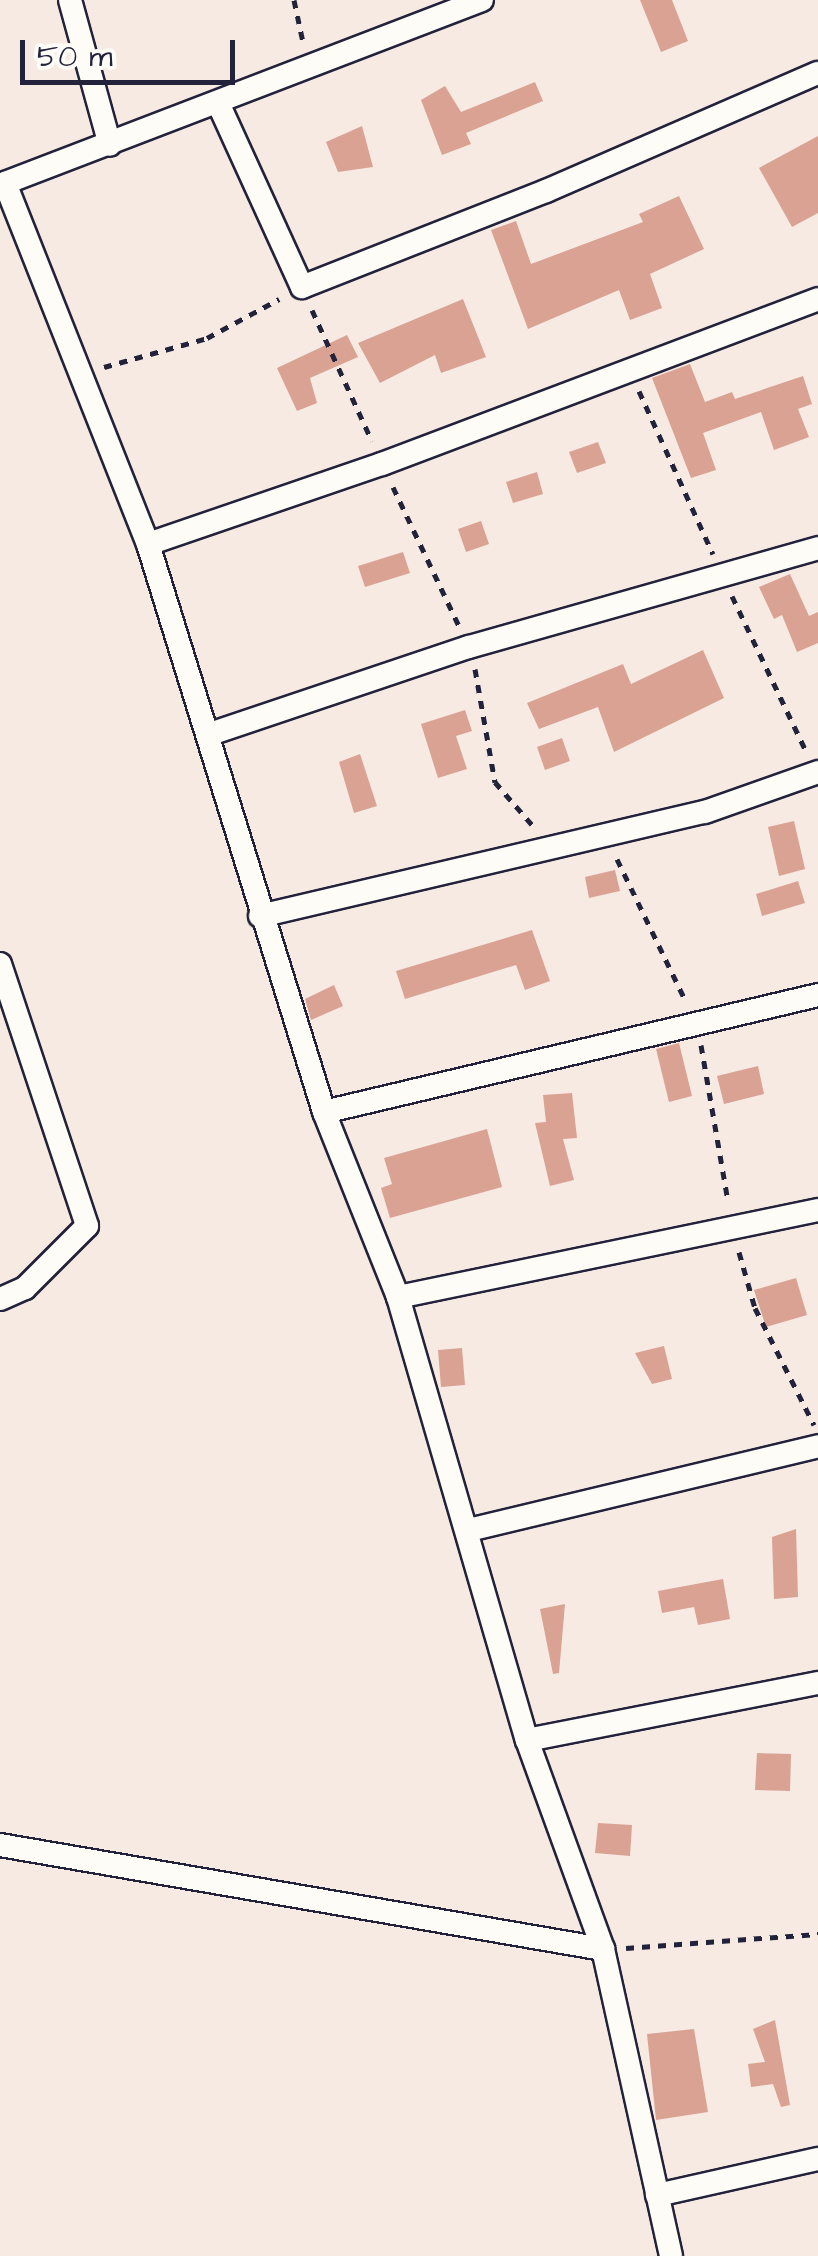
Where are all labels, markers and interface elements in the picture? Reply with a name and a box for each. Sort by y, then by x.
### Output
scale bar [25,20,240,82]
text: 50 m [37,36,113,78]

